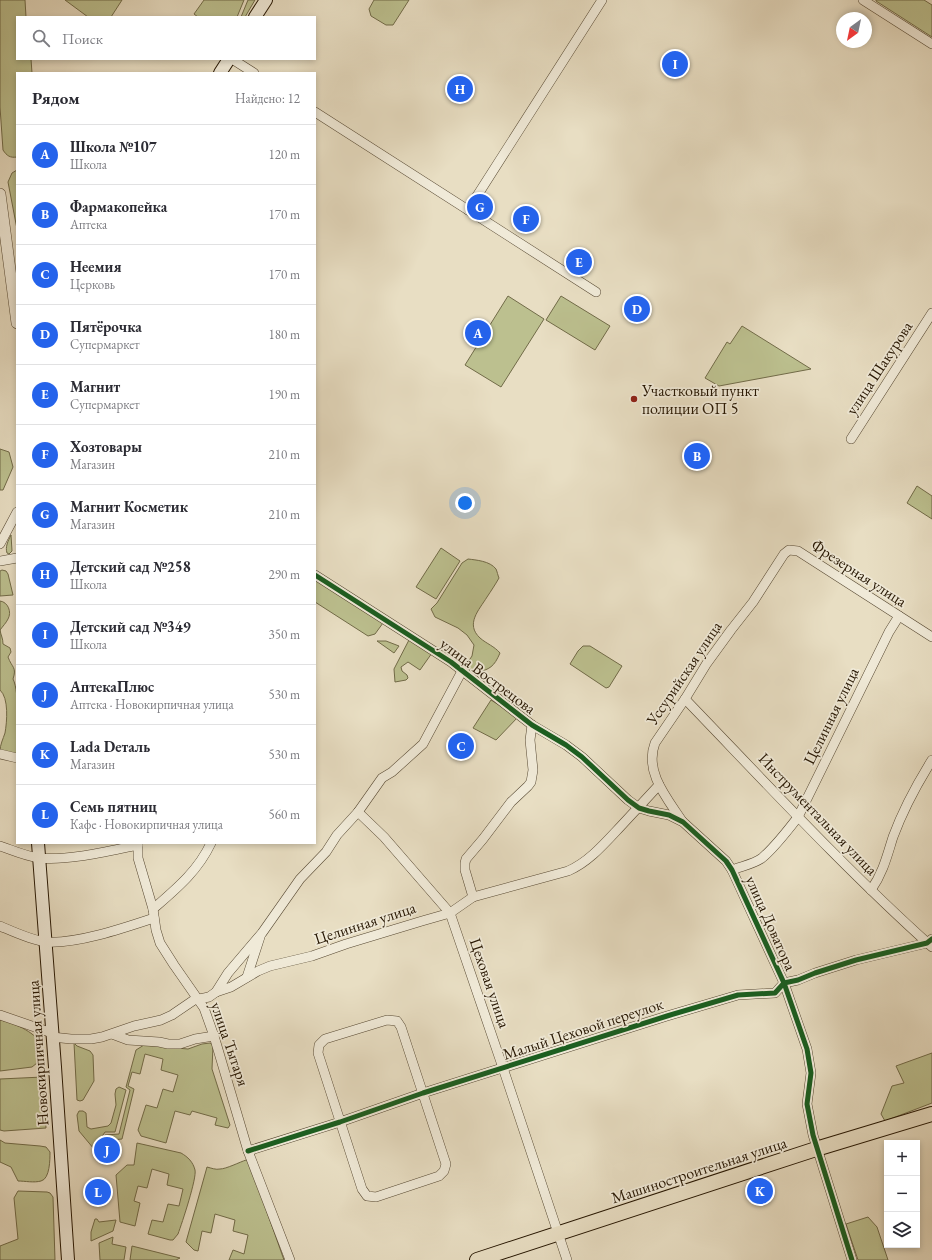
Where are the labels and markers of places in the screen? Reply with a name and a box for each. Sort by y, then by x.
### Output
pin: I [662,49,688,79]
pin: H [447,74,473,104]
pin: G [467,192,493,222]
pin: F [513,204,539,234]
pin: E [566,247,592,277]
pin: D [624,294,650,324]
pin: A [465,318,491,348]
place label: Участковый пункт полиции ОП 5 [641,380,759,419]
marker: Участковый пункт полиции ОП 5 [629,394,639,404]
pin: B [684,441,710,471]
pin: C [448,731,474,761]
pin: J [94,1135,120,1165]
pin: K [747,1176,773,1206]
pin: L [85,1177,111,1207]

